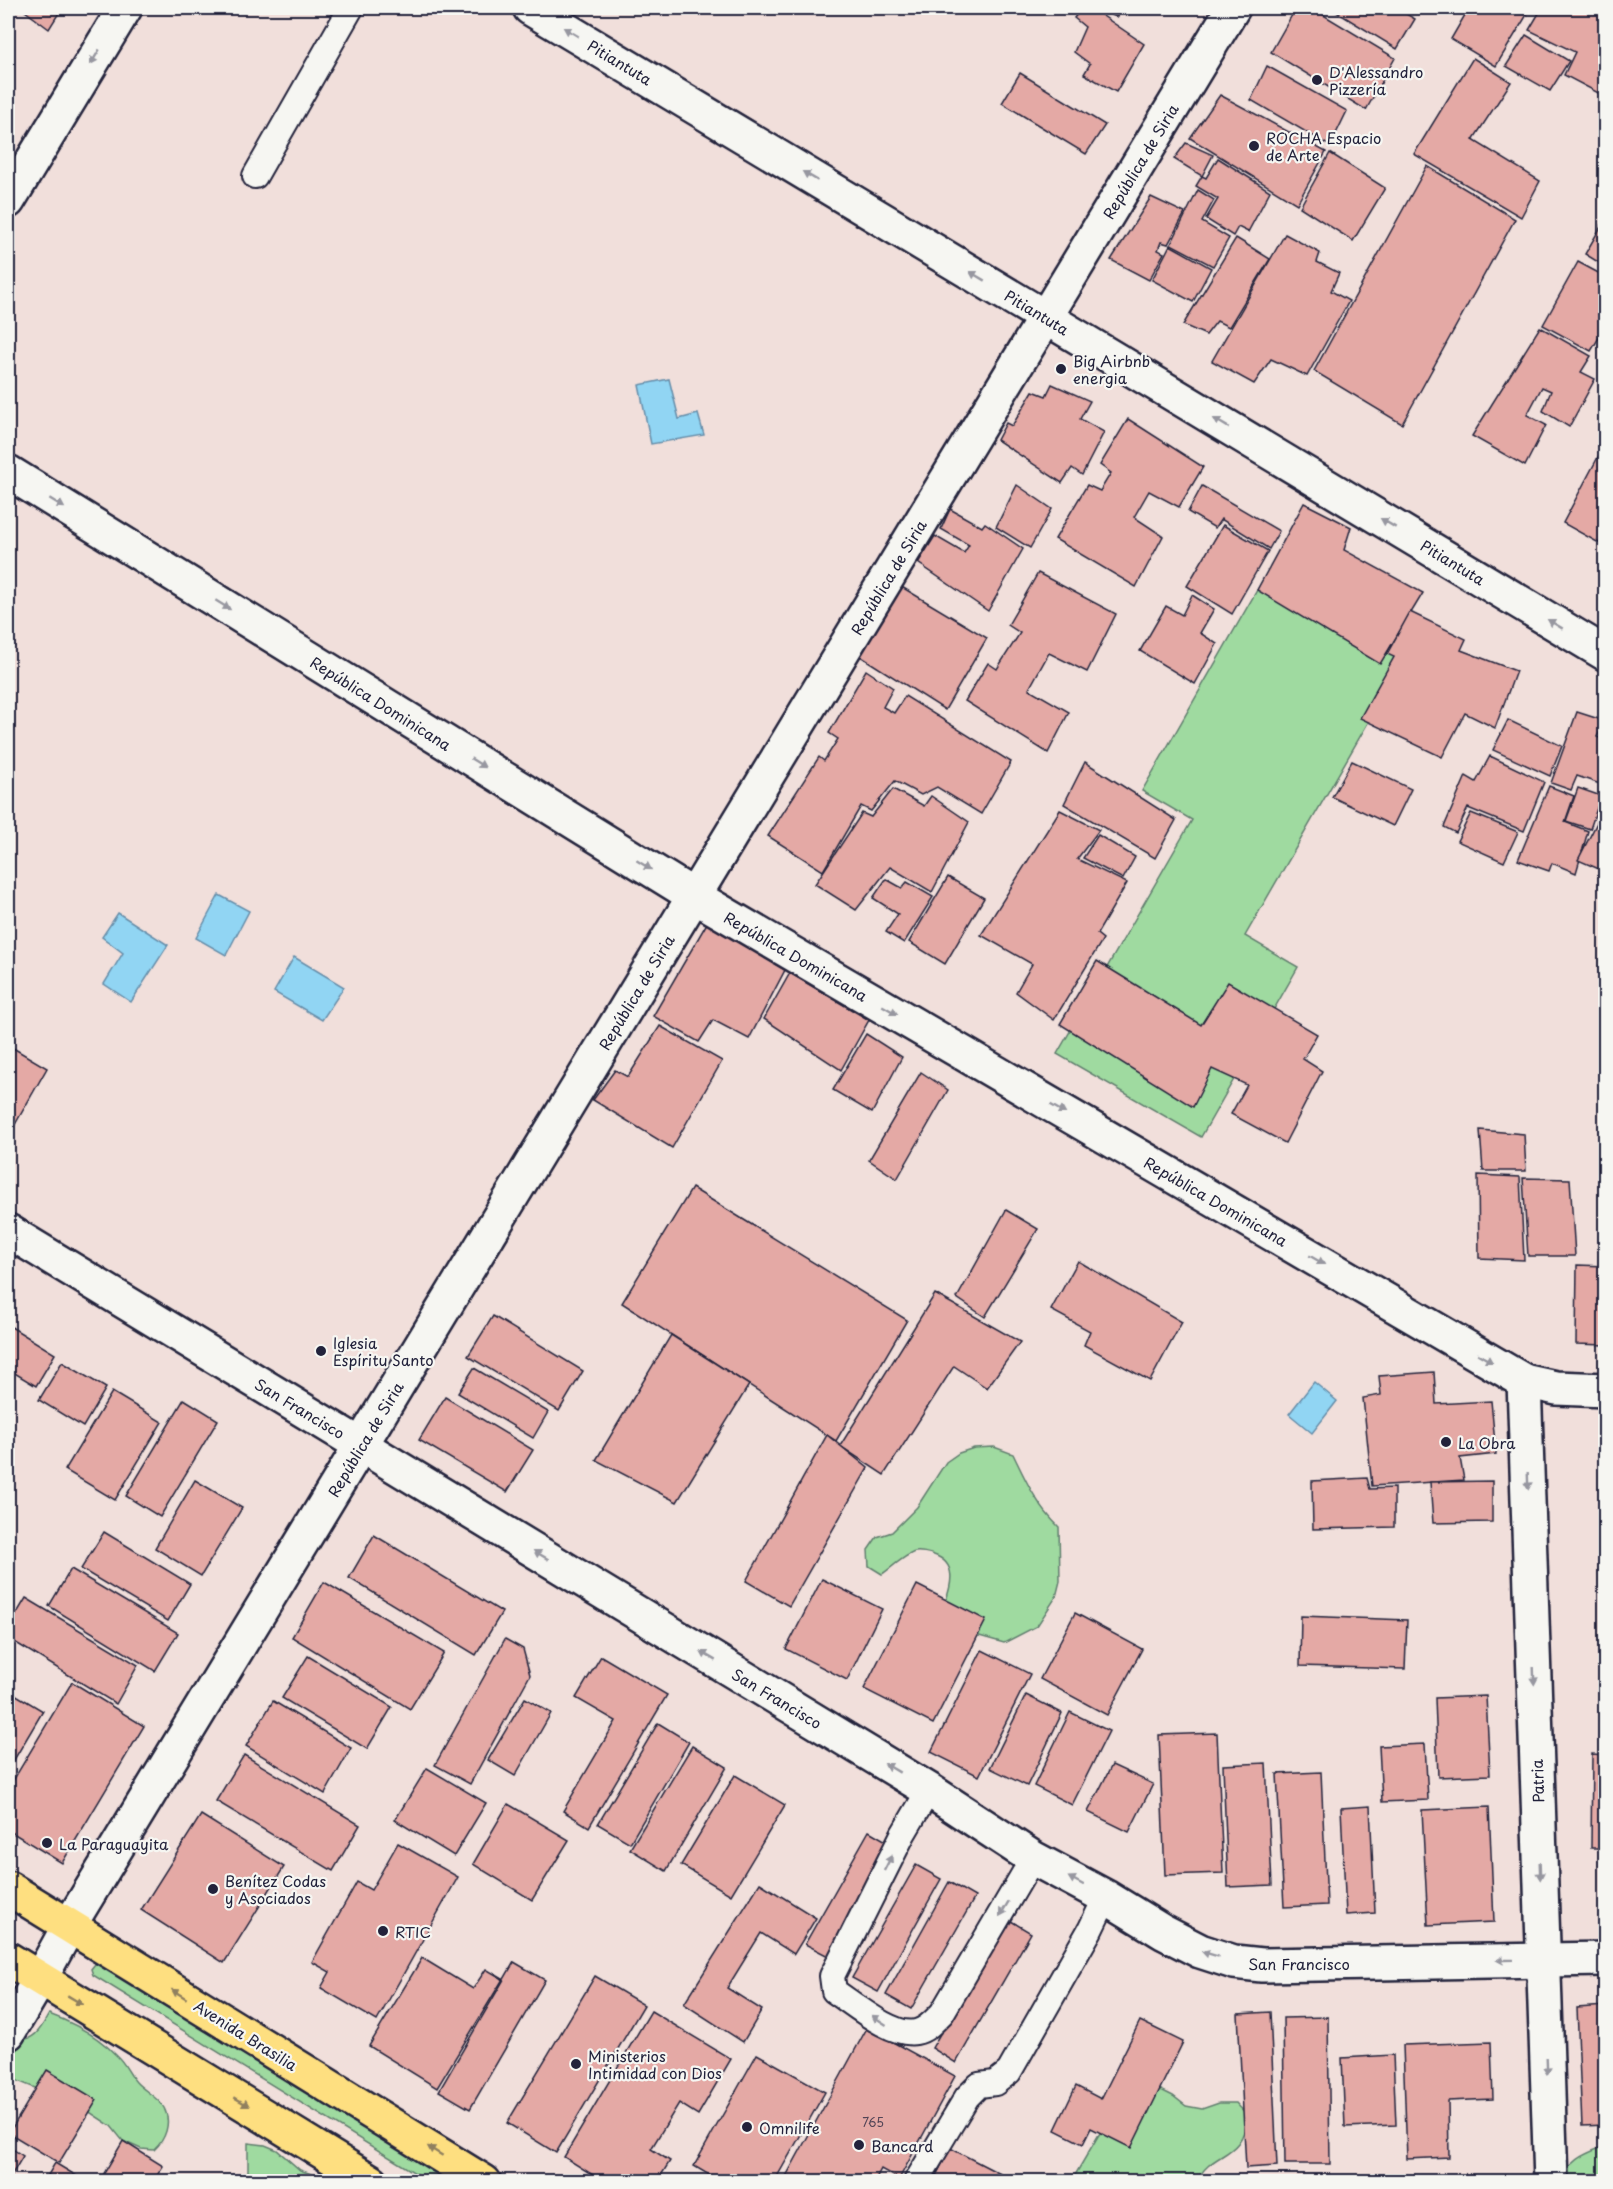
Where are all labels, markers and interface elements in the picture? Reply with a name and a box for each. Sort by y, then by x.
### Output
one-way arrow [563,27,579,38]
street label: Pitiantuta [583,34,657,91]
one-way arrow [89,49,100,66]
place label: D'Alessandro Pizzería [1329,60,1423,100]
marker: D'Alessandro Pizzería [1310,73,1324,87]
street label: República de Siria [1096,99,1184,223]
place label: ROCHA Espacio de Arte [1266,126,1381,166]
marker: ROCHA Espacio de Arte [1247,139,1261,153]
one-way arrow [802,170,818,181]
one-way arrow [969,271,985,282]
street label: Pitiantuta [1000,284,1074,341]
place label: Big Airbnb energia [1073,349,1150,389]
marker: Big Airbnb energia [1054,362,1068,376]
one-way arrow [1213,417,1229,428]
one-way arrow [49,497,65,508]
street label: República de Siria [844,515,932,639]
one-way arrow [1380,518,1396,529]
street label: Pitiantuta [1416,534,1490,591]
one-way arrow [215,600,231,611]
one-way arrow [1547,618,1563,629]
street label: República Dominicana [306,650,456,756]
one-way arrow [470,757,487,768]
one-way arrow [636,860,652,871]
street label: República Dominicana [720,905,872,1007]
street label: República de Siria [592,930,680,1054]
one-way arrow [882,1005,899,1015]
one-way arrow [1050,1103,1066,1114]
street label: República Dominicana [1140,1150,1292,1252]
one-way arrow [1309,1255,1326,1265]
place label: Iglesia Espíritu Santo [333,1331,434,1371]
marker: Iglesia Espíritu Santo [314,1344,328,1358]
one-way arrow [1477,1353,1494,1363]
street label: San Francisco [251,1372,349,1444]
street label: República de Siria [321,1377,409,1501]
place label: La Obra [1458,1431,1516,1454]
marker: La Obra [1439,1435,1453,1449]
one-way arrow [1523,1472,1532,1491]
one-way arrow [533,1549,549,1560]
one-way arrow [700,1650,716,1661]
street label: San Francisco [728,1662,826,1734]
one-way arrow [1529,1667,1539,1686]
street label: Patria [1525,1758,1549,1803]
one-way arrow [884,1762,900,1773]
place label: La Paraguayita [59,1832,169,1855]
marker: La Paraguayita [40,1836,54,1850]
one-way arrow [883,1854,893,1871]
one-way arrow [1536,1862,1545,1881]
place label: Benítez Codas y Asociados [225,1869,326,1909]
one-way arrow [1067,1876,1084,1886]
marker: Benítez Codas y Asociados [206,1882,220,1896]
one-way arrow [999,1901,1009,1918]
place label: RTIC [395,1920,431,1943]
marker: RTIC [376,1924,390,1938]
one-way arrow [1201,1949,1219,1959]
street label: San Francisco [1248,1952,1350,1975]
one-way arrow [1496,1956,1515,1965]
one-way arrow [171,1988,187,1999]
street label: Avenida Brasilia [190,1994,303,2076]
one-way arrow [67,1995,83,2006]
one-way arrow [870,2015,887,2026]
place label: Ministerios Intimidad con Dios [588,2044,722,2084]
one-way arrow [1542,2056,1552,2075]
marker: Ministerios Intimidad con Dios [569,2057,583,2071]
one-way arrow [234,2096,250,2107]
house number: 765 [862,2113,884,2131]
place label: Omnilife [759,2116,820,2139]
marker: Omnilife [740,2120,754,2134]
place label: Bancard [871,2134,934,2157]
marker: Bancard [852,2138,866,2152]
one-way arrow [427,2145,443,2156]

